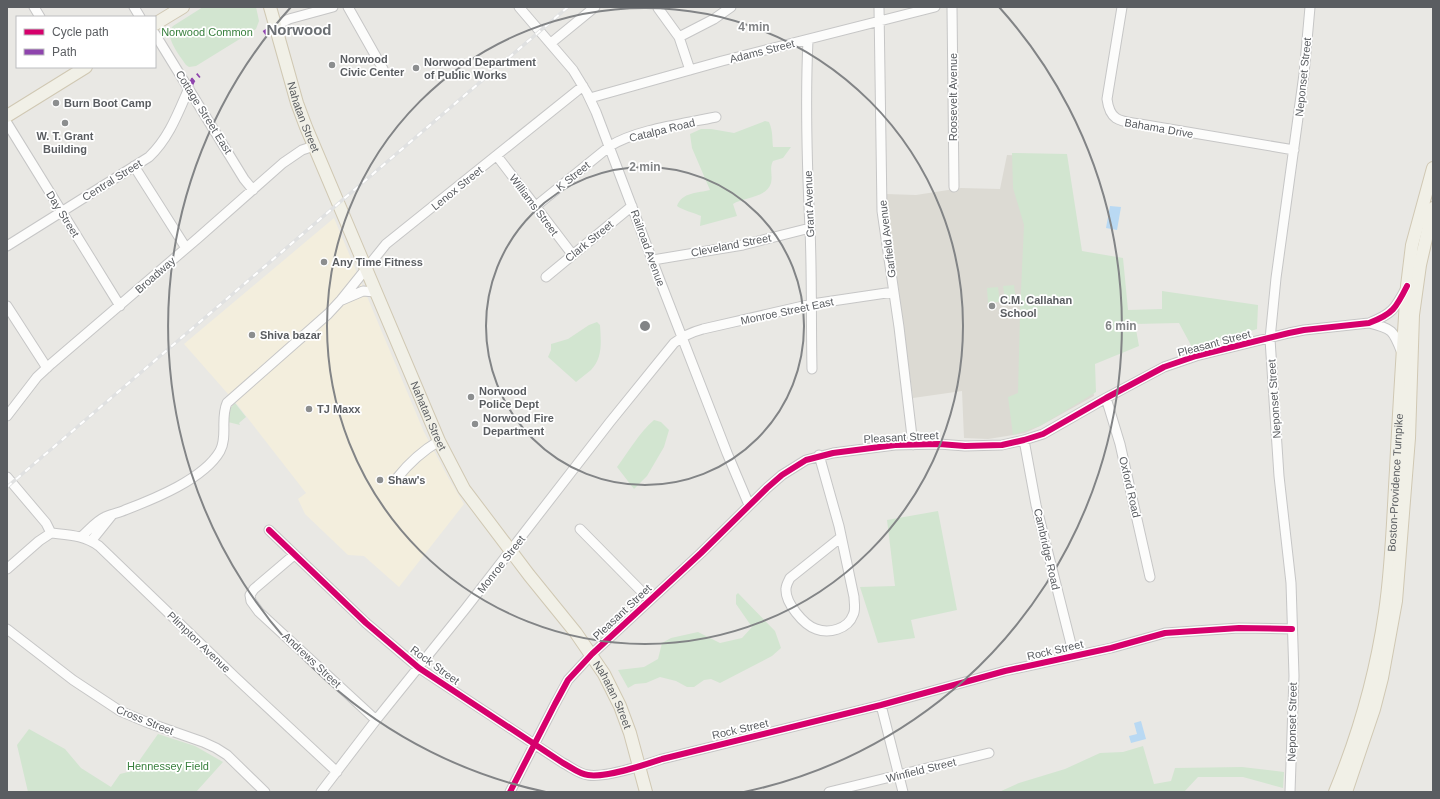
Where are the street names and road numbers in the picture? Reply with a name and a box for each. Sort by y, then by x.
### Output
street label: Adams Street [728,37,796,65]
street label: Neponset Street [1293,37,1313,117]
street label: Roosevelt Avenue [947,53,959,141]
street label: Cottage Street East [173,68,235,156]
street label: Nahatan Street [285,80,322,154]
street label: Catalpa Road [628,116,696,144]
street label: Bahama Drive [1124,116,1194,140]
street label: Central Street [80,157,144,203]
street label: K Street [554,159,592,193]
street label: Lenox Street [429,164,485,212]
street label: Grant Avenue [802,170,816,238]
street label: Williams Street [507,172,561,238]
street label: Day Street [44,189,82,239]
street label: Garfield Avenue [876,200,898,278]
street label: Railroad Avenue [629,208,667,288]
street label: Clark Street [563,218,615,264]
street label: Cleveland Street [690,231,772,259]
street label: Broadway [133,254,178,296]
street label: Monroe Street East [739,295,835,327]
street label: Pleasant Street [1176,327,1252,359]
street label: Neponset Street [1265,359,1283,439]
street label: Nahatan Street [408,379,449,452]
street label: Boston-Providence Turnpike [1385,413,1405,552]
street label: Pleasant Street [863,429,939,445]
street label: Oxford Road [1117,455,1143,519]
street label: Cambridge Road [1032,507,1062,591]
street label: Monroe Street [475,533,527,595]
street label: Pleasant Street [590,582,654,642]
street label: Plimpton Avenue [165,609,233,675]
street label: Andrews Street [280,630,344,690]
street label: Rock Street [1026,638,1084,662]
street label: Rock Street [408,643,462,687]
street label: Nahatan Street [591,659,634,730]
street label: Neponset Street [1285,682,1299,762]
street label: Cross Street [114,703,176,737]
street label: Rock Street [711,717,769,741]
street label: Winfield Street [885,756,957,784]

